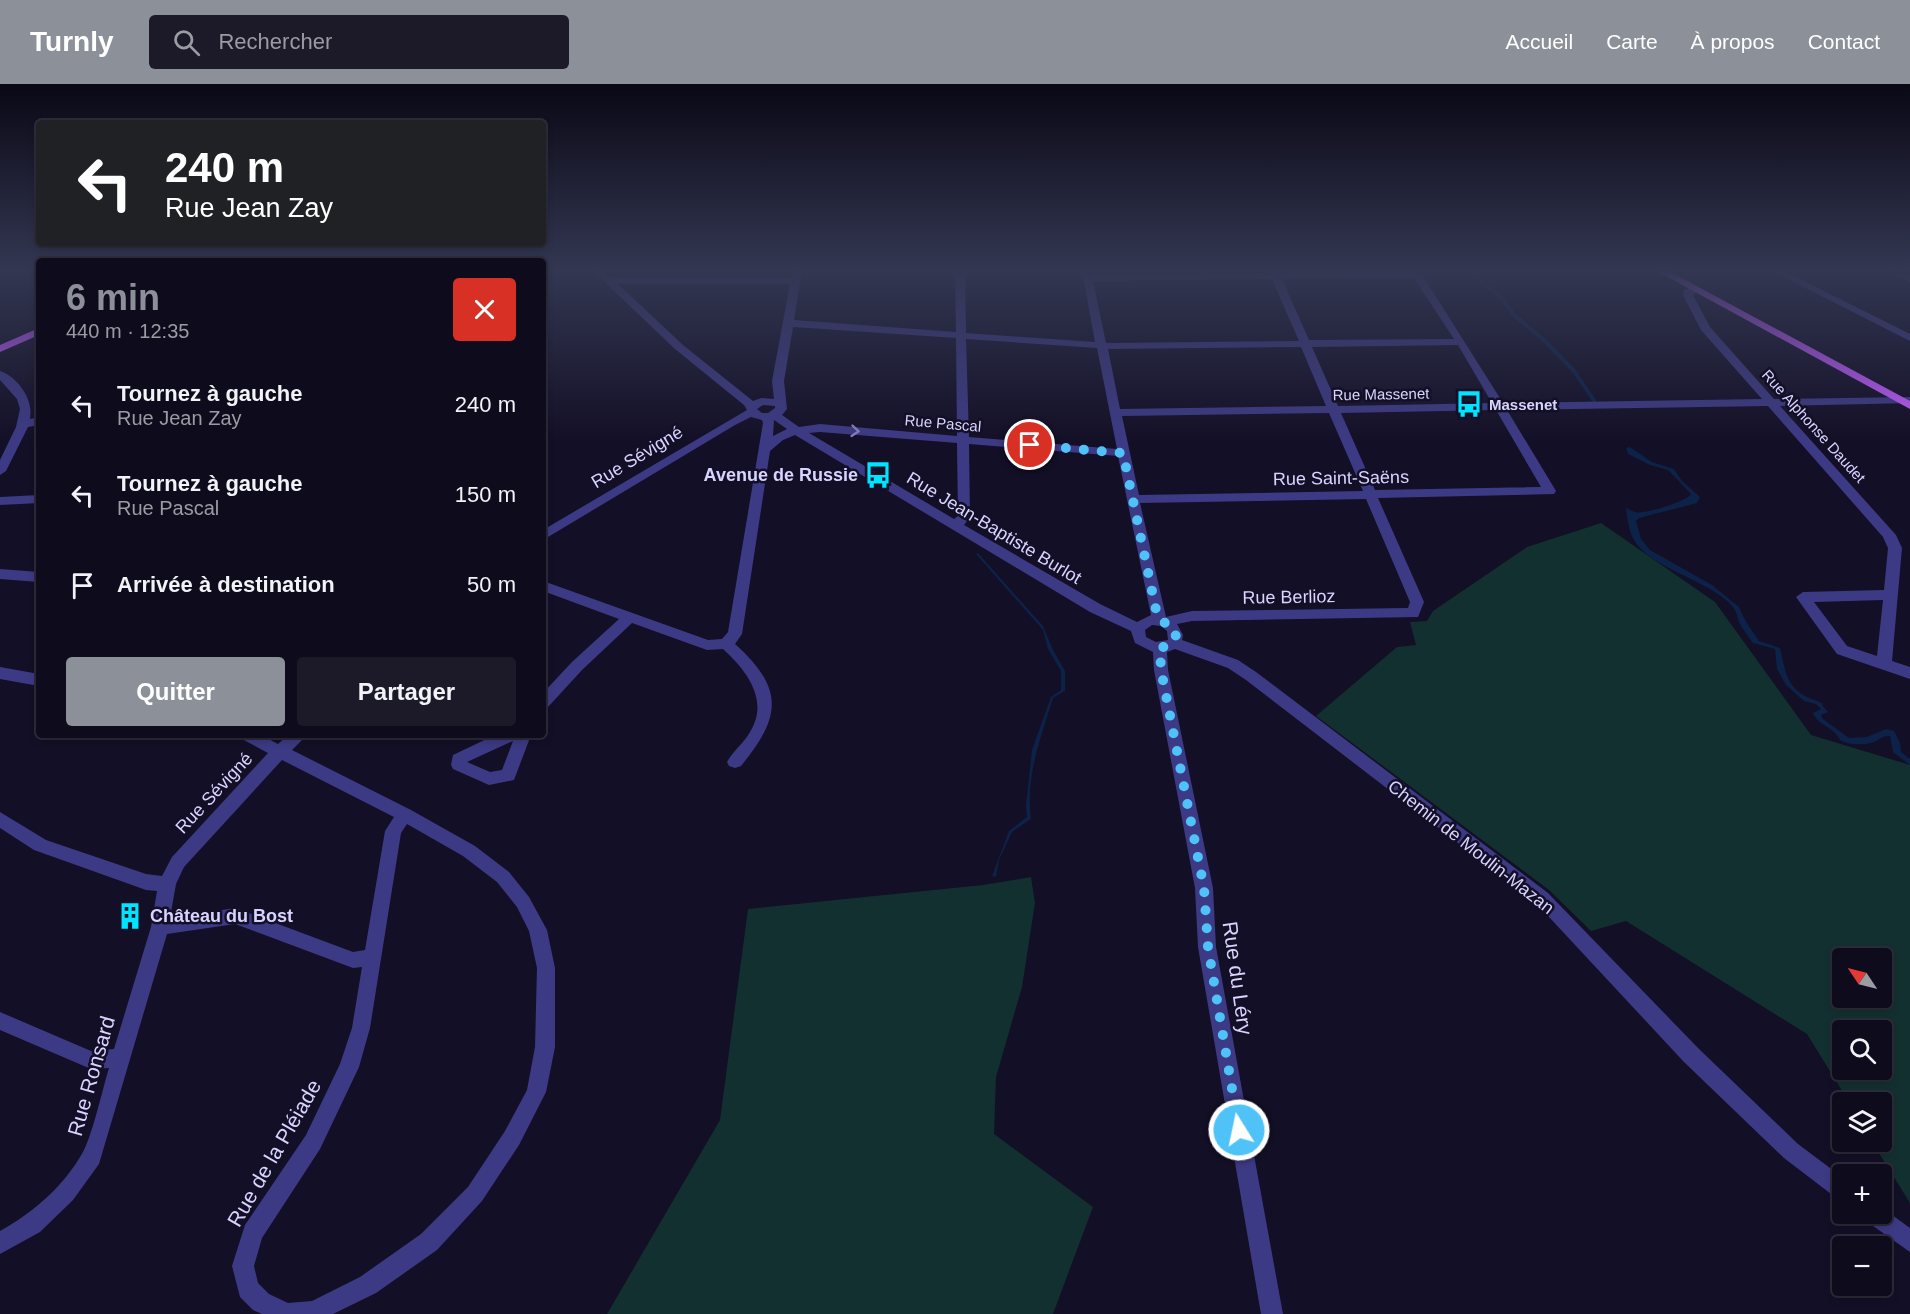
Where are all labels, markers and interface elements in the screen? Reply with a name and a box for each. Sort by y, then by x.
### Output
search box [149,15,569,69]
text: Turnly [30,26,113,57]
icon: search [170,26,203,59]
text: Rechercher [218,29,332,54]
text: Accueil [1506,30,1573,53]
text: Carte [1606,30,1658,53]
text: À propos [1691,30,1775,53]
text: Contact [1808,30,1880,53]
icon: left [66,144,144,222]
text: 240 m [165,144,284,191]
text: Rue Jean Zay [165,193,333,223]
text: 6 min [66,277,160,318]
button: close [453,278,516,341]
text: 440 m · 12:35 [66,320,189,342]
street label: Rue Alphonse Daudet [1759,366,1870,487]
text: Tournez à gauche [117,381,302,406]
street label: Rue Massenet [1332,385,1430,403]
icon: left [66,389,99,422]
bus stop icon: Massenet [1454,389,1484,419]
text: 240 m [455,392,516,417]
place label: Massenet [1489,396,1557,413]
text: Rue Jean Zay [117,407,242,429]
street label: Rue Pascal [904,411,982,435]
pin [1004,419,1055,470]
street label: Rue Sévigné [588,422,686,492]
one-way arrow [850,424,859,437]
icon: arrive [1013,428,1046,461]
bus stop icon: Avenue de Russie [863,460,893,490]
place label: Avenue de Russie [704,465,858,485]
street label: Rue Saint-Saëns [1273,467,1409,489]
street label: Rue Jean-Baptiste Burlot [903,468,1085,588]
text: Tournez à gauche [117,471,302,496]
icon: left [66,479,99,512]
text: 150 m [455,482,516,507]
text: Rue Pascal [117,497,219,519]
icon: arrive [66,569,99,602]
text: Arrivée à destination [117,572,335,597]
text: 50 m [467,572,516,597]
street label: Rue Berlioz [1242,586,1336,608]
button: Quitter [66,657,285,726]
button: Partager [297,657,516,726]
street label: Rue Sévigné [172,748,256,838]
street label: Chemin de Moulin-Mazan [1384,776,1558,918]
building icon: Château du Bost [115,901,145,931]
place label: Château du Bost [150,906,293,926]
street label: Rue du Léry [1219,920,1257,1037]
north arrow [1832,948,1892,1008]
map controls [1832,948,1892,1296]
street label: Rue Ronsard [63,1013,119,1139]
button: search [1832,1020,1892,1080]
street label: Rue de la Pléiade [223,1075,325,1231]
button: layers [1832,1092,1892,1152]
position arrow [1207,1098,1271,1162]
button: + [1832,1164,1892,1224]
button: − [1832,1236,1892,1296]

